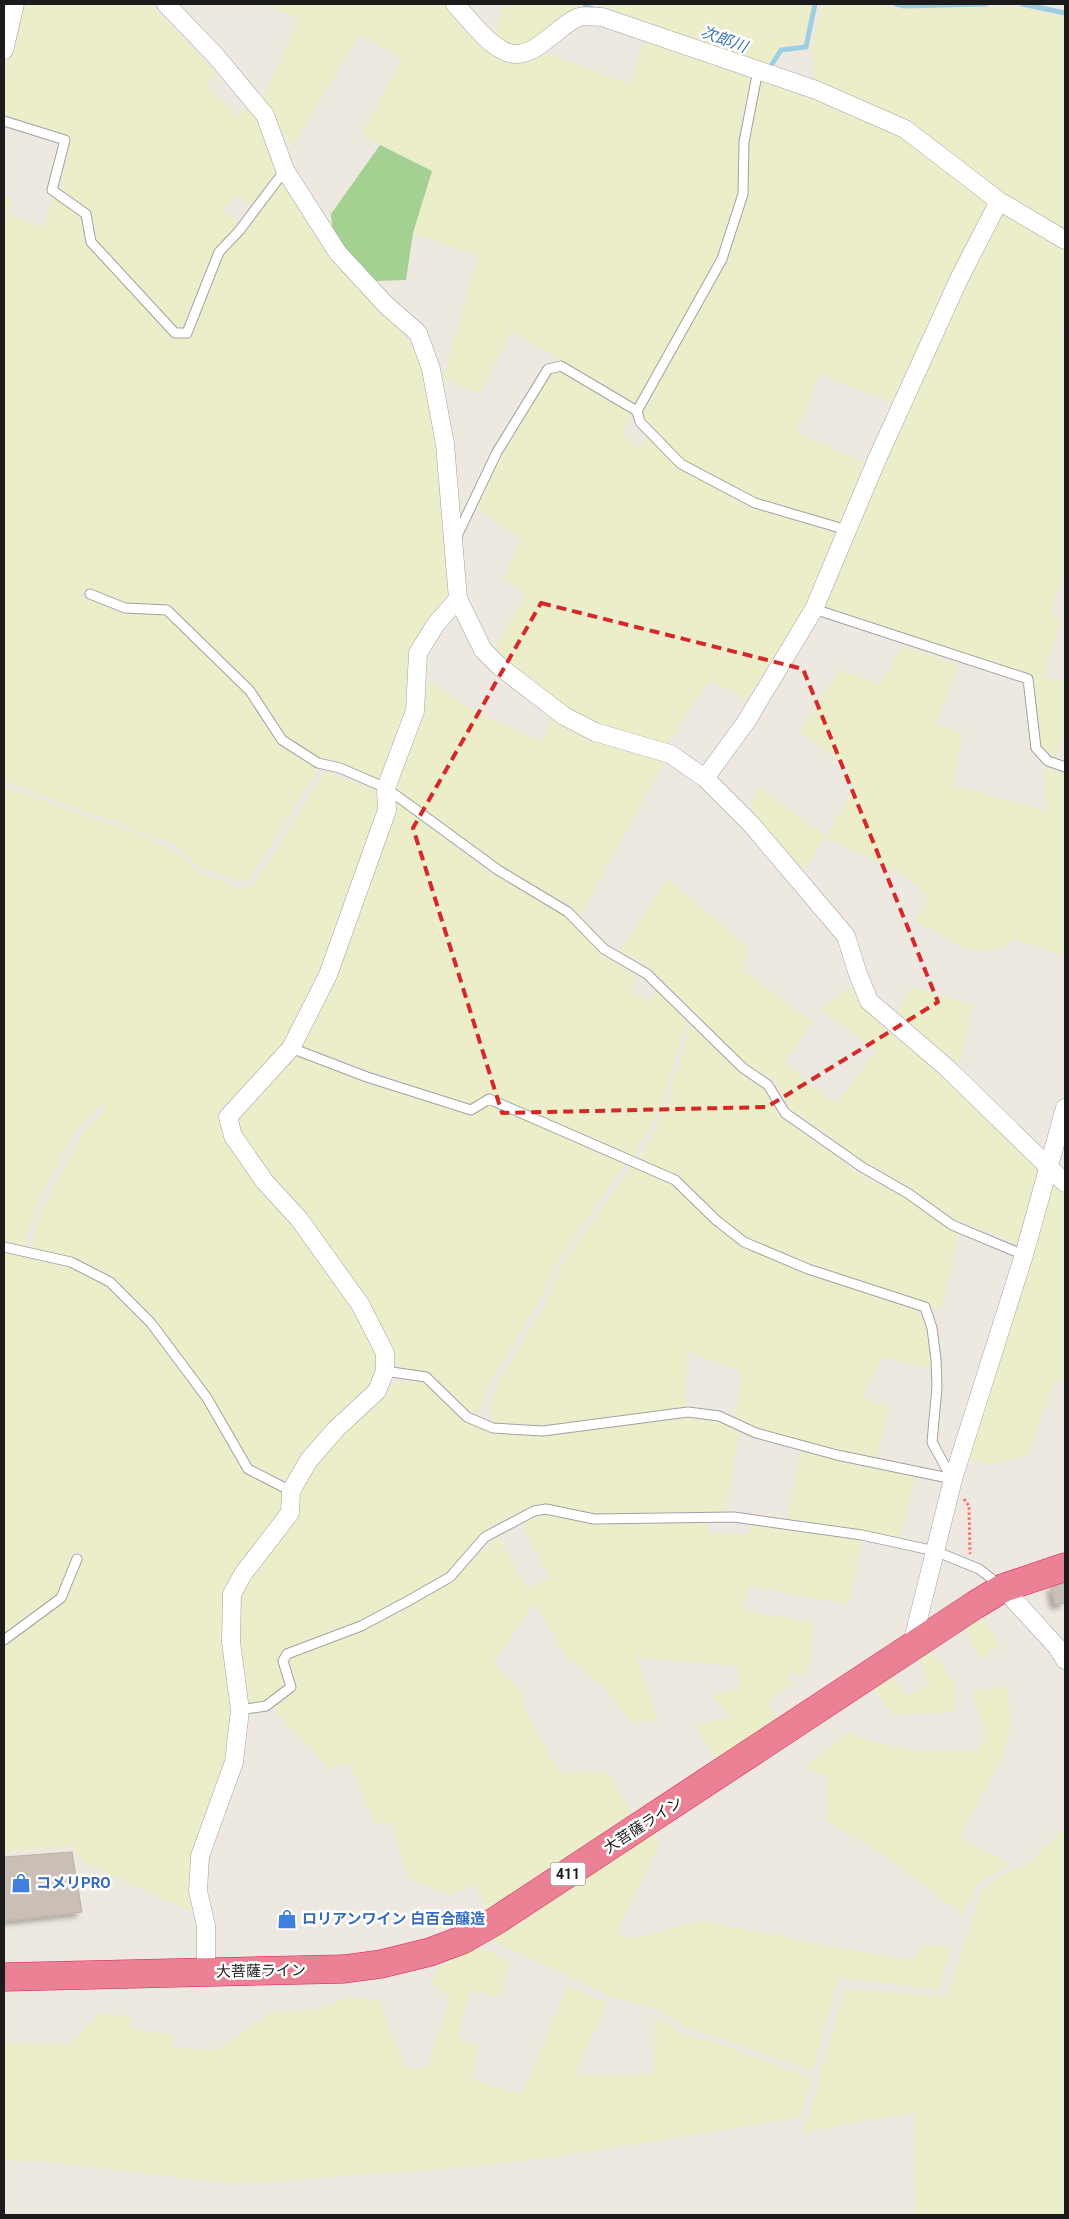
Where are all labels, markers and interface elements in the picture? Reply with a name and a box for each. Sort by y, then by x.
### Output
water label: 次郎川 [698,22,752,57]
street label: 大菩薩ライン [600,1793,686,1857]
road number: 411 [550,1862,586,1886]
shop icon: コメリPRO [10,1872,32,1894]
place label: コメリPRO [36,1874,111,1892]
shop icon: ロリアンワイン 白百合醸造 [276,1908,298,1930]
place label: ロリアンワイン 白百合醸造 [302,1910,485,1928]
street label: 大菩薩ライン [216,1961,306,1981]

